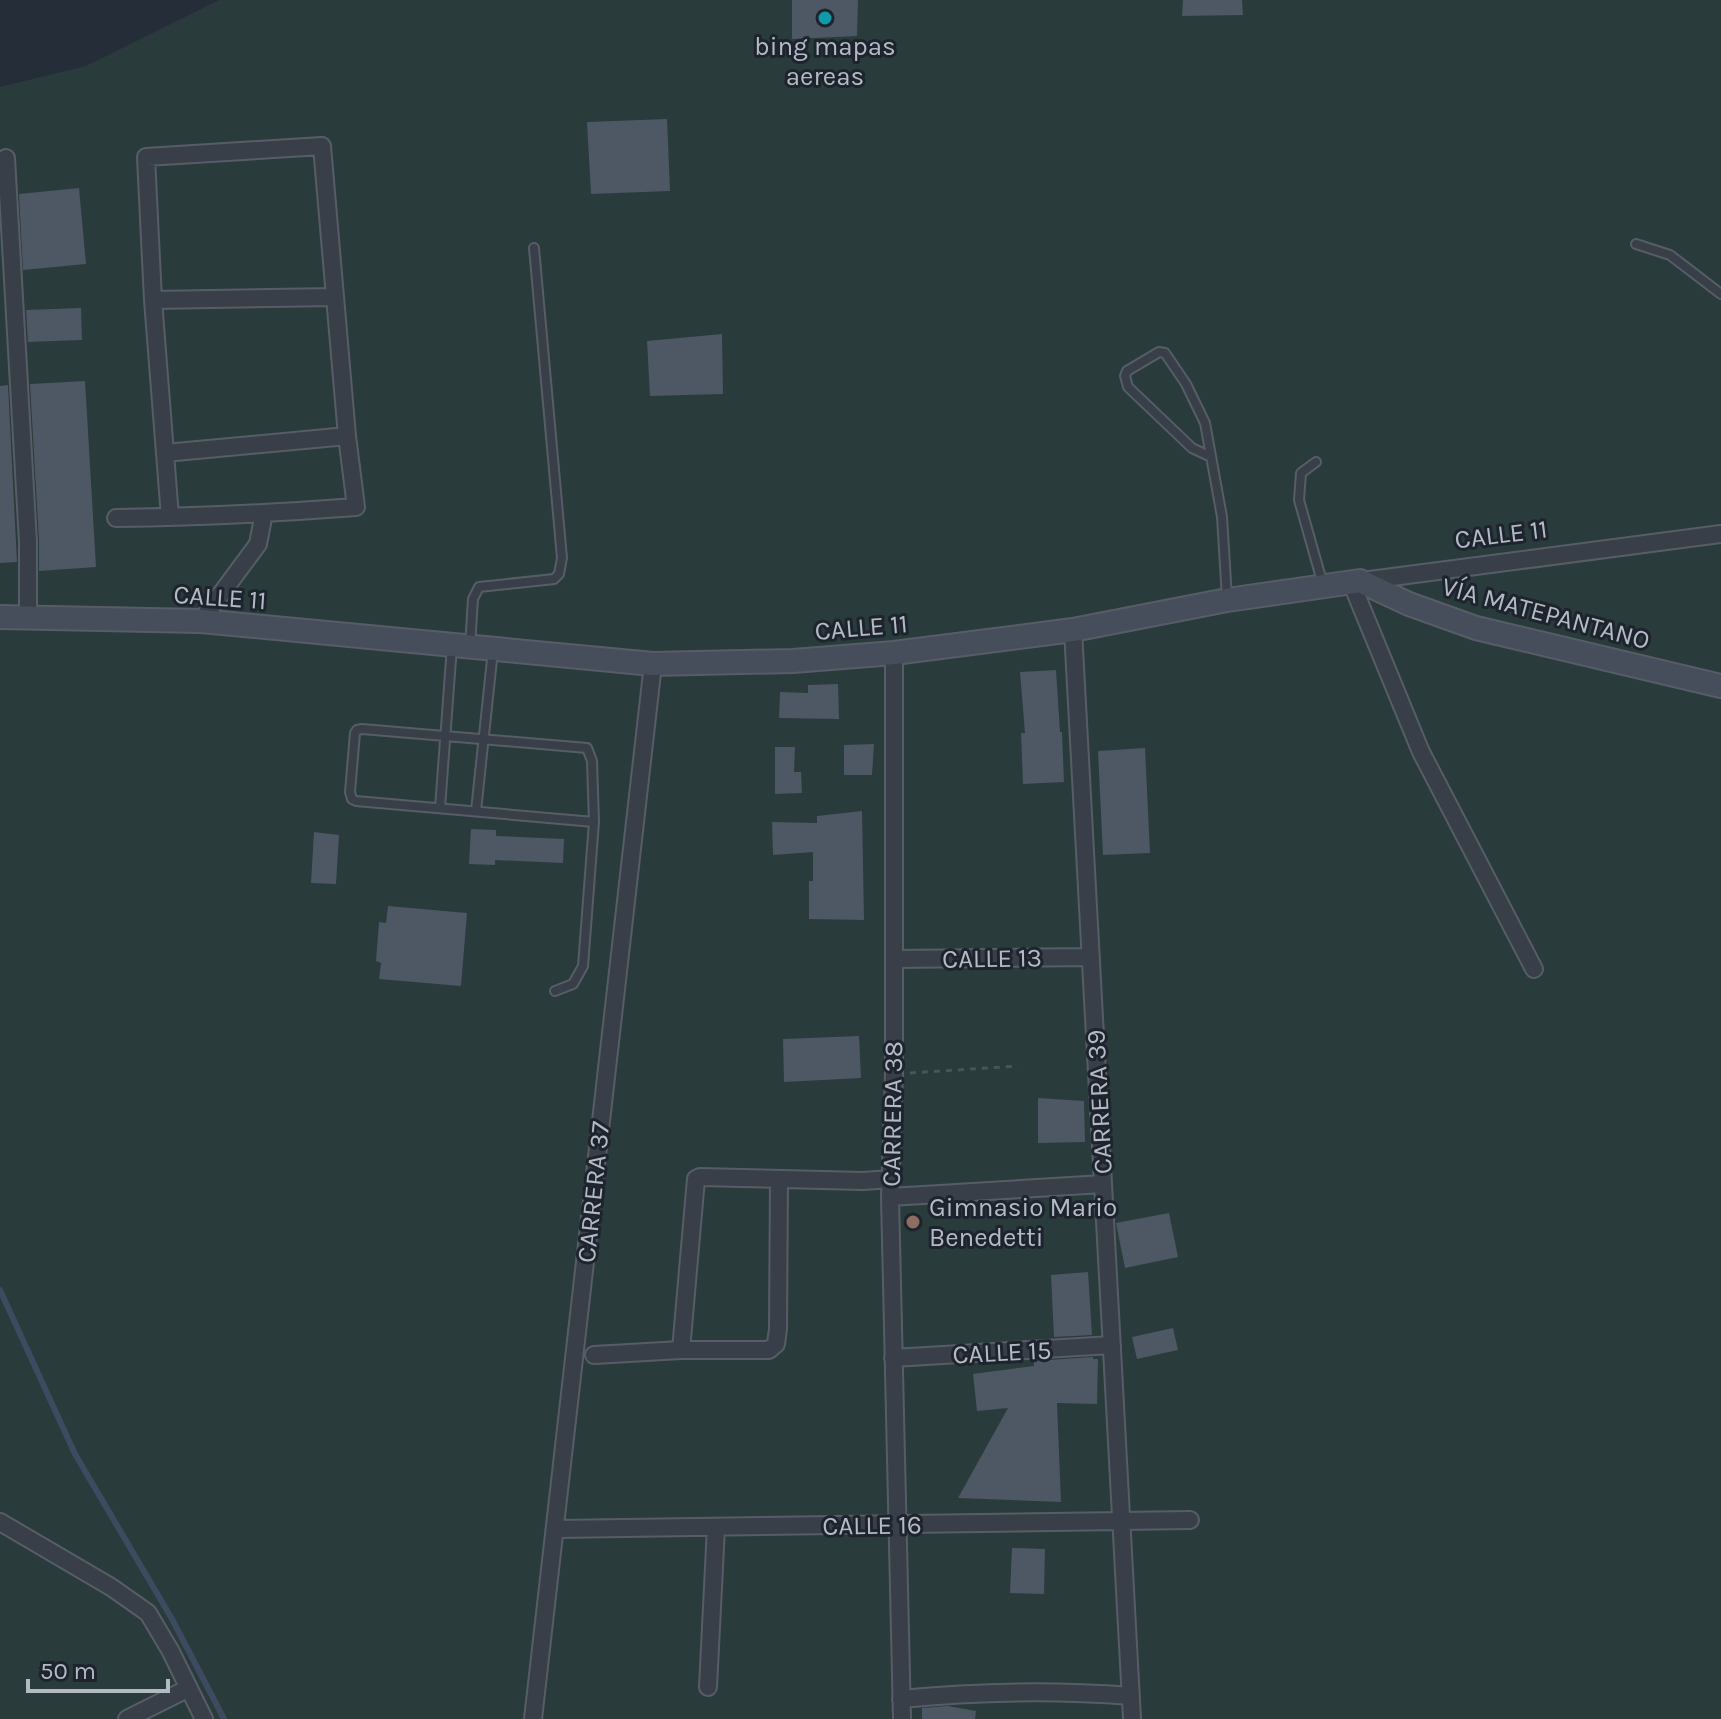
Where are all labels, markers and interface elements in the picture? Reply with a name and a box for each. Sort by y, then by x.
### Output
marker: bing mapas aereas [816,9,834,27]
place label: bing mapas aereas [754,31,896,92]
street label: CALLE 11 [1453,513,1549,556]
street label: VÍA MATEPANTANO [1438,570,1654,656]
street label: CALLE 11 [172,579,268,616]
street label: CALLE 11 [813,608,909,647]
street label: CALLE 13 [942,942,1042,975]
street label: CARRERA 39 [1080,1029,1119,1175]
street label: CARRERA 38 [876,1041,909,1187]
street label: CARRERA 37 [571,1120,616,1264]
place label: Gimnasio Mario Benedetti [929,1192,1117,1253]
marker: Gimnasio Mario Benedetti [904,1213,922,1231]
street label: CALLE 15 [952,1334,1052,1371]
street label: CALLE 16 [822,1509,922,1542]
scale bar [28,1643,168,1693]
text: 50 m [40,1657,96,1685]

